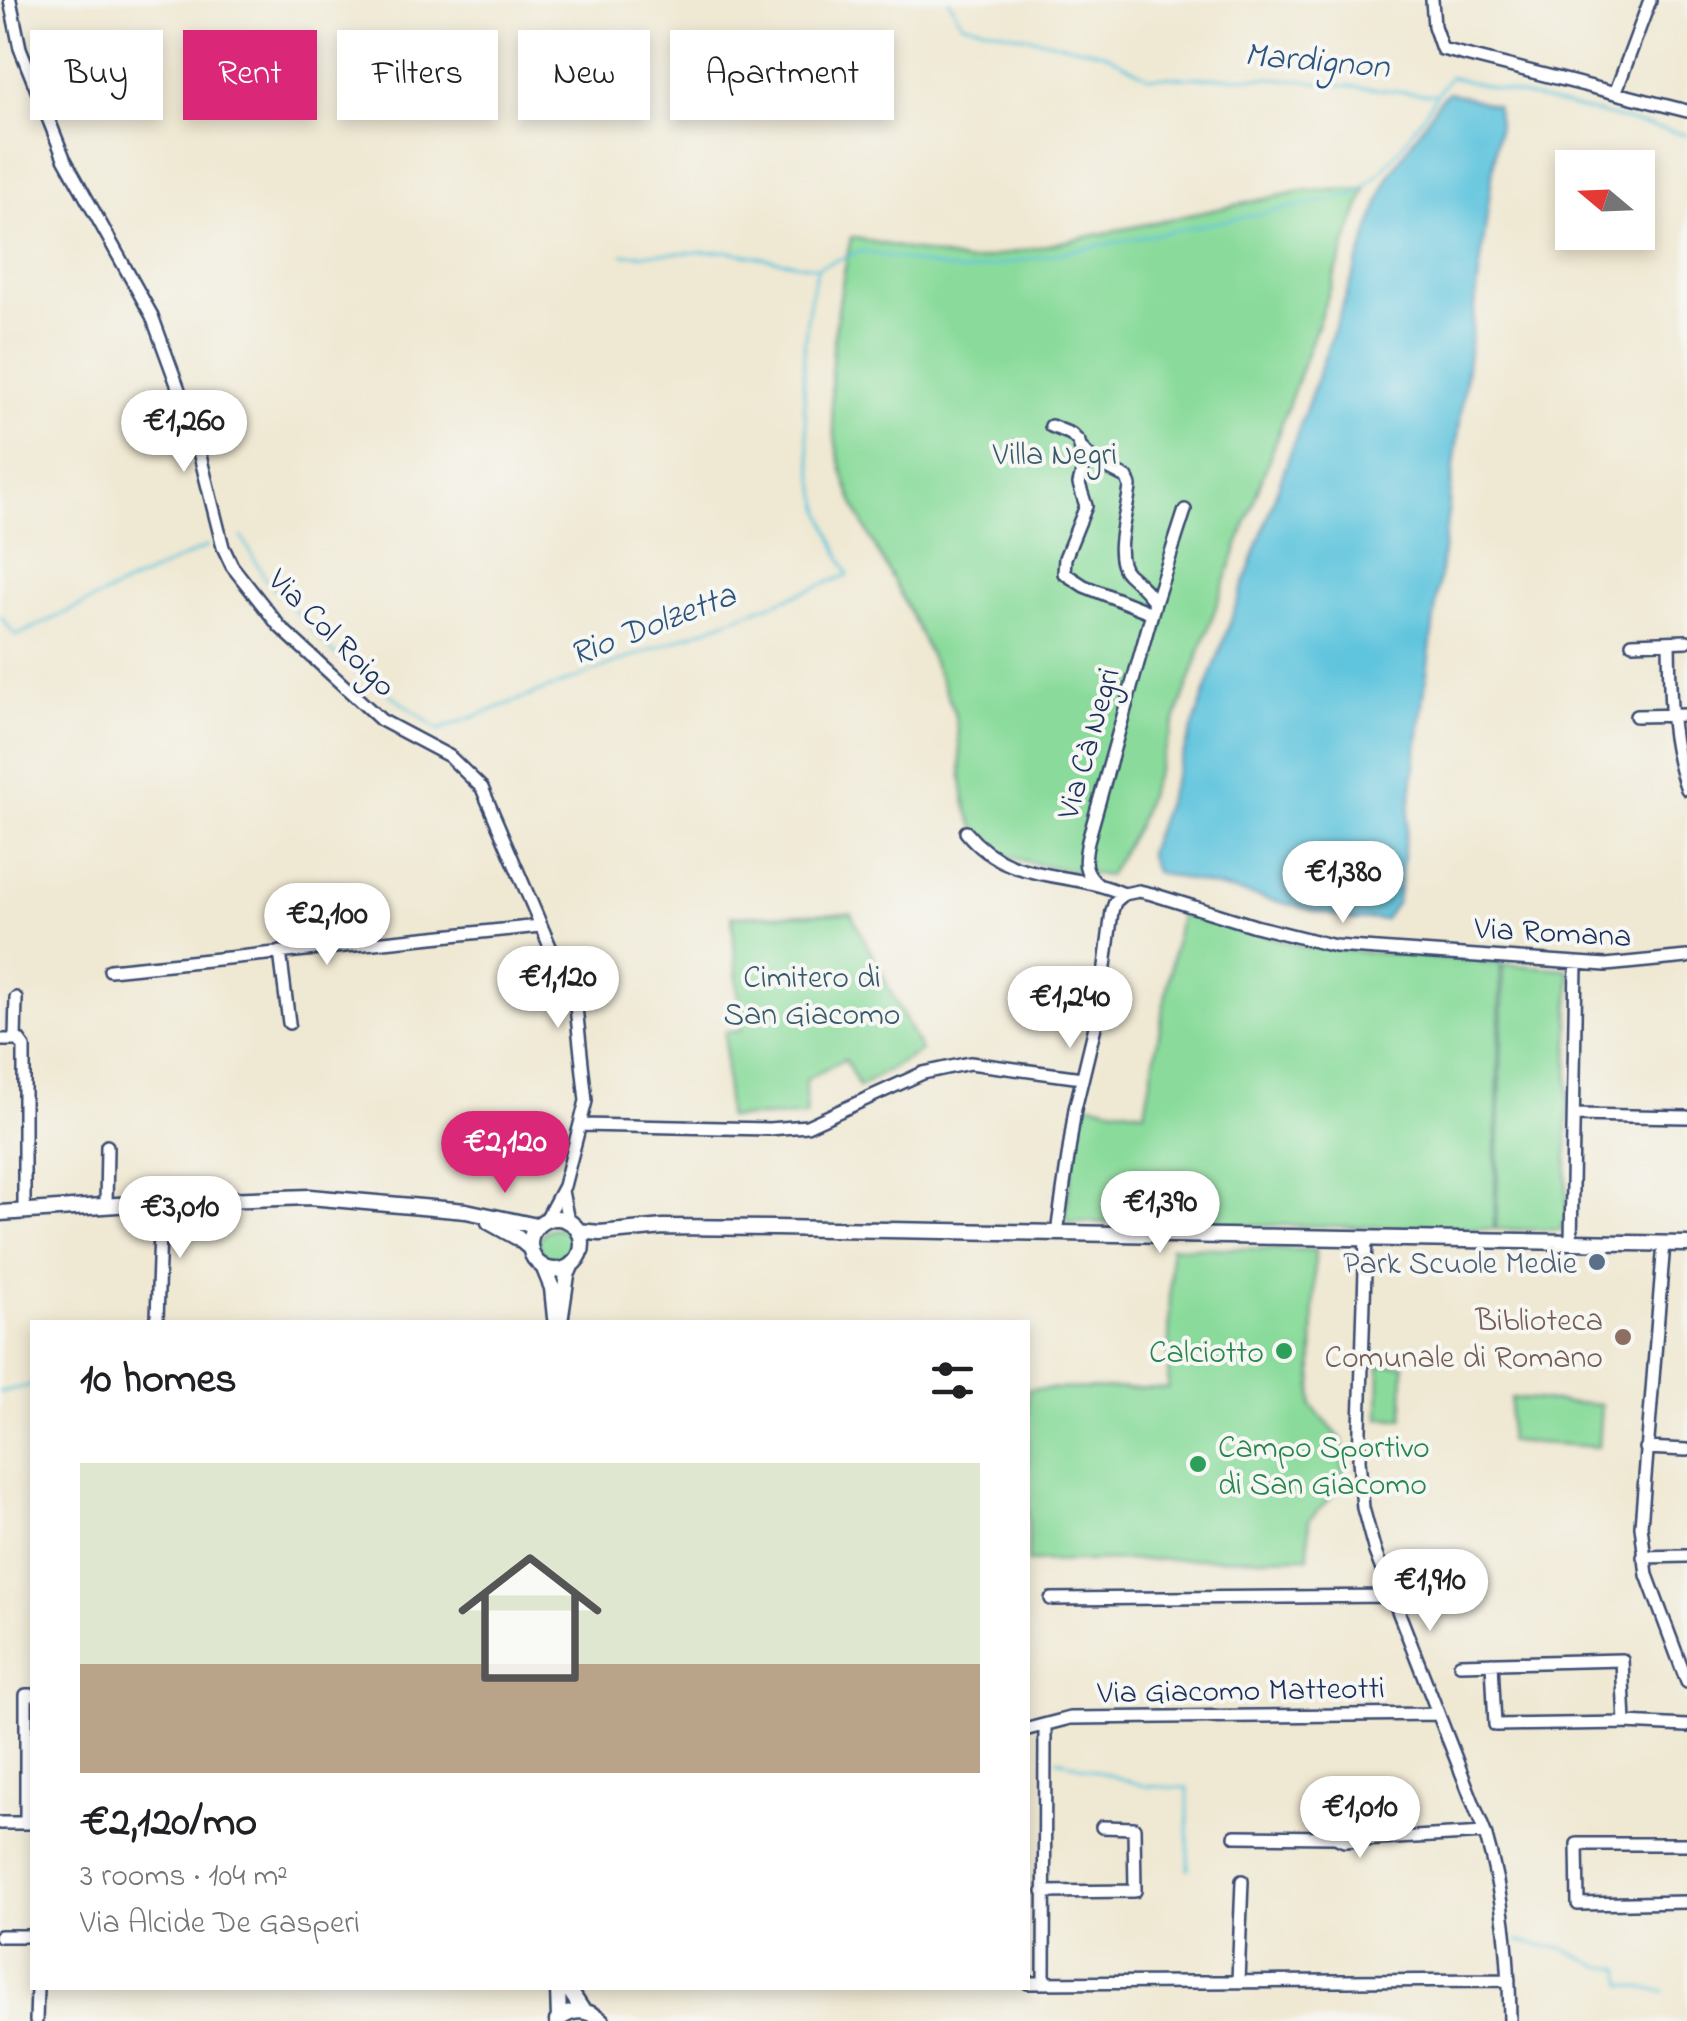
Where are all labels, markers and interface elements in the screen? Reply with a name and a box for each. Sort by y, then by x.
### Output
chip: Buy [30,30,163,120]
chip: Rent [183,30,317,120]
chip: Filters [337,30,498,120]
chip: New [518,30,650,120]
chip: Apartment [670,30,894,120]
water label: Mardignon [1242,31,1393,95]
north arrow [1555,150,1655,250]
map controls [1555,150,1655,250]
pin: €1,260 [103,390,265,475]
text: €1,260 [143,399,225,446]
park label: Villa Negri [992,433,1117,480]
street label: Via Col Roigo [255,559,406,710]
water label: Rio Dolzetta [563,571,745,681]
street label: Via Cà Negri [1046,663,1134,826]
pin: €1,380 [1262,841,1424,926]
text: €1,380 [1304,850,1382,897]
pin: €2,100 [246,883,408,968]
text: €2,100 [286,892,368,939]
street label: Via Romana [1472,907,1633,962]
pin: €1,120 [477,946,639,1031]
text: €1,120 [519,955,597,1002]
park label: Cimitero di San Giacomo [723,956,901,1040]
pin: €1,240 [989,966,1151,1051]
text: €1,240 [1030,975,1110,1022]
pin: €2,120 [424,1111,586,1196]
text: €2,120 [463,1120,547,1167]
pin: €1,390 [1079,1171,1241,1256]
pin: €3,010 [99,1176,261,1261]
text: €1,390 [1123,1180,1197,1227]
text: €3,010 [141,1185,219,1232]
place label: Park Scuole Medie [1343,1242,1578,1289]
marker: Park Scuole Medie [1586,1251,1608,1273]
place label: Biblioteca Comunale di Romano [1324,1299,1603,1383]
marker: Biblioteca Comunale di Romano [1612,1326,1634,1348]
place label: Calciotto [1149,1331,1264,1378]
marker: Calciotto [1273,1340,1295,1362]
text: 10 homes [80,1350,237,1411]
icon: filters [925,1353,980,1408]
place label: Campo Sportivo di San Giacomo [1218,1426,1430,1510]
marker: Campo Sportivo di San Giacomo [1187,1453,1209,1475]
icon: home [440,1528,620,1708]
pin: €1,910 [1349,1549,1511,1634]
text: €1,910 [1394,1558,1466,1605]
street label: Via Giacomo Matteotti [1096,1666,1385,1719]
pin: €1,010 [1279,1776,1441,1861]
text: €1,010 [1322,1785,1398,1832]
text: €2,120/mo [80,1793,257,1854]
text: 3 rooms · 104 m² [80,1854,288,1901]
text: Via Alcide De Gasperi [80,1901,360,1948]

